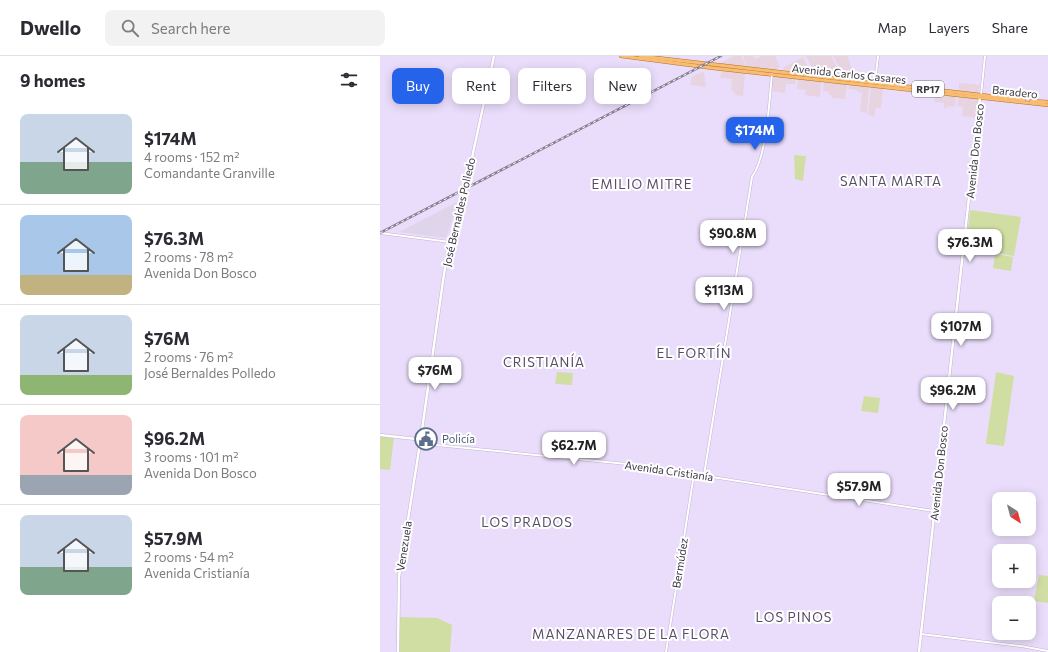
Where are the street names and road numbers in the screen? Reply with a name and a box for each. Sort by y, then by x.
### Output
street label: Avenida Carlos Casares [791,61,907,86]
road number: RP17 [912,81,944,97]
street label: Baradero [992,83,1039,100]
street label: Avenida Don Bosco [963,102,986,199]
street label: José Bernaldes Polledo [440,156,478,268]
street label: Avenida Don Bosco [927,424,950,521]
street label: Avenida Cristianía [624,458,714,483]
street label: Venezuela [393,520,414,572]
street label: Bermúdez [669,536,690,589]

